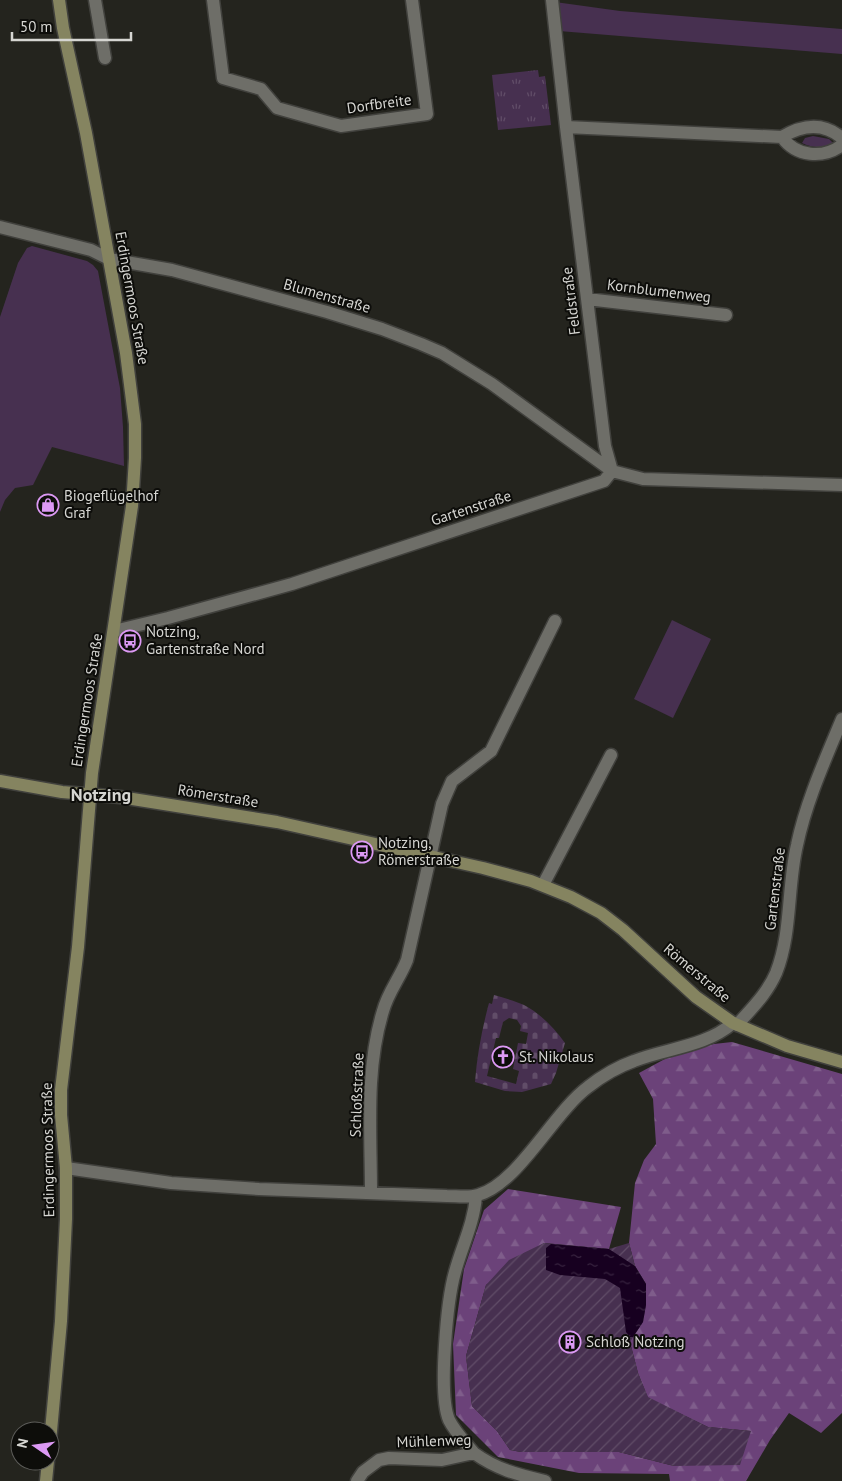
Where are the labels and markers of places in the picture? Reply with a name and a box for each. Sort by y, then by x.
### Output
place label: Biogeflügelhof Graf [64,486,159,522]
shop icon: Biogeflügelhof Graf [36,493,60,517]
place label: Notzing, Gartenstraße Nord [146,622,265,658]
bus stop icon: Notzing, Gartenstraße Nord [118,629,142,653]
place label: Notzing, Römerstraße [378,833,460,869]
bus stop icon: Notzing, Römerstraße [350,840,374,864]
church icon: St. Nikolaus [491,1045,515,1069]
place label: St. Nikolaus [519,1047,594,1066]
building icon: Schloß Notzing [558,1330,582,1354]
place label: Schloß Notzing [586,1332,684,1351]

